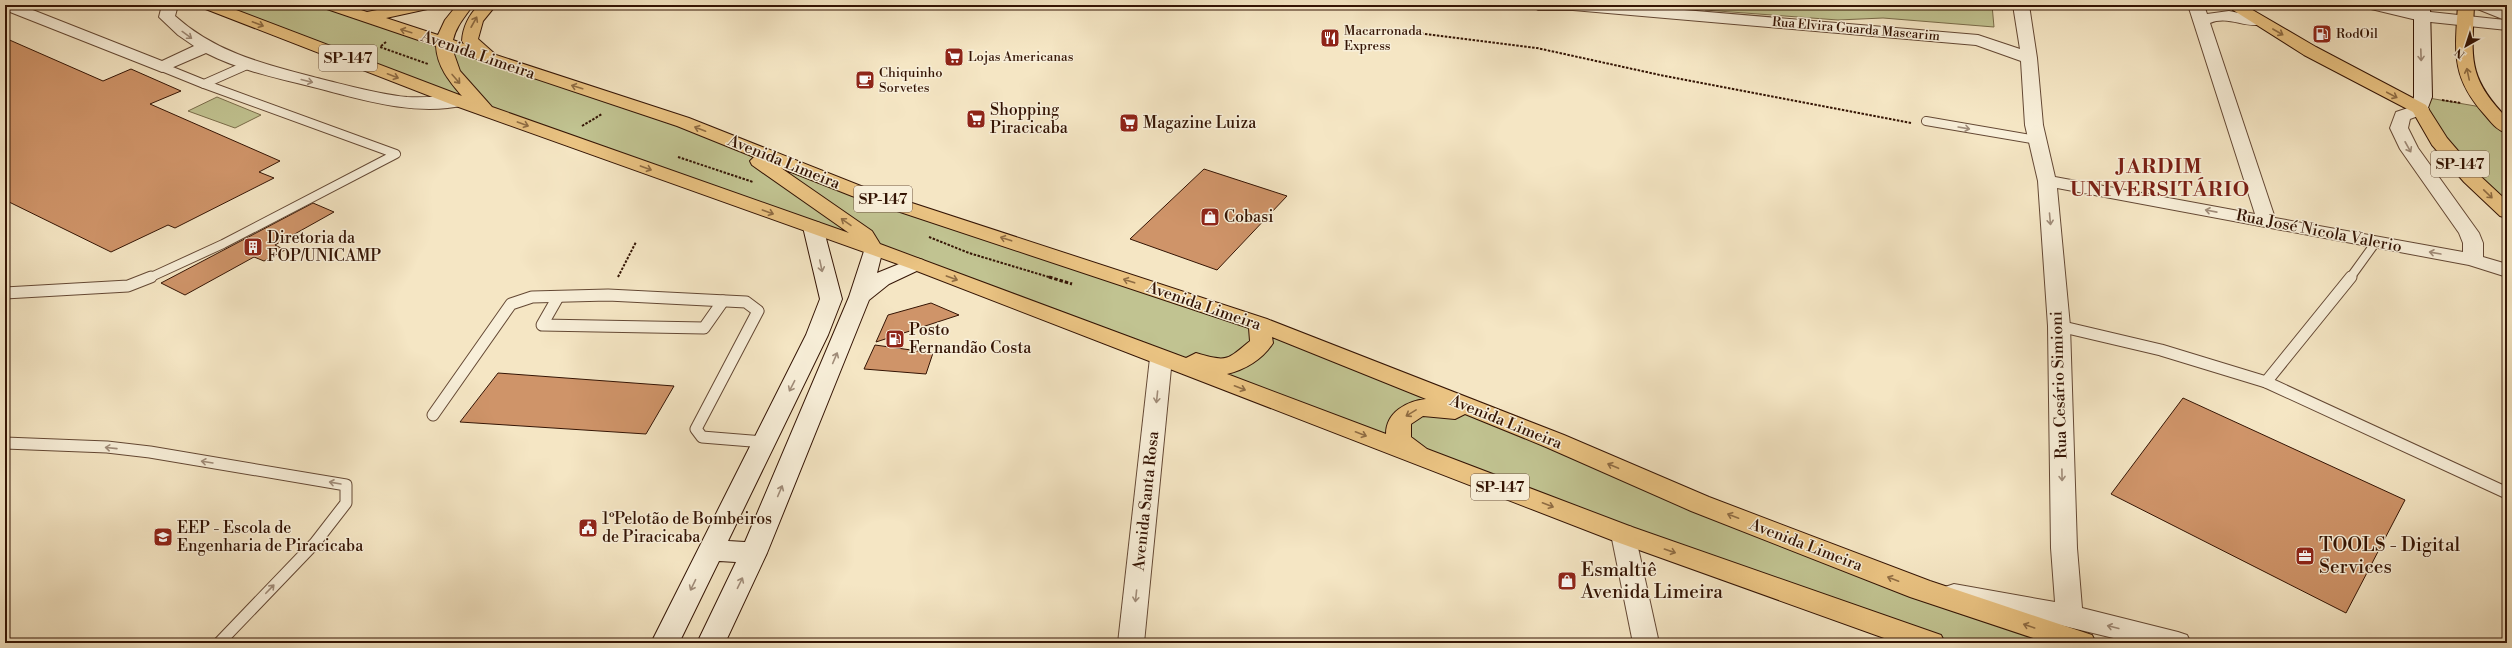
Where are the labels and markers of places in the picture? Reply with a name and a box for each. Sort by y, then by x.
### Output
place label: Macarronada Express [1344,23,1423,54]
fuel station icon: RodOil [2311,23,2333,45]
place label: RodOil [2336,26,2378,42]
restaurant icon: Macarronada Express [1319,27,1341,49]
supermarket icon: Lojas Americanas [943,46,965,68]
place label: Lojas Americanas [968,49,1074,65]
place label: Chiquinho Sorvetes [879,65,943,96]
cafe icon: Chiquinho Sorvetes [854,69,876,91]
place label: Shopping Piracicaba [990,100,1069,138]
supermarket icon: Shopping Piracicaba [965,108,987,130]
supermarket icon: Magazine Luiza [1118,112,1140,134]
place label: Magazine Luiza [1143,113,1257,133]
shop icon: Cobasi [1199,206,1221,228]
place label: Cobasi [1224,207,1274,227]
place label: Diretoria da FOP/UNICAMP [267,228,381,266]
building icon: Diretoria da FOP/UNICAMP [242,236,264,258]
place label: Posto Fernandão Costa [909,320,1032,358]
fuel station icon: Posto Fernandão Costa [884,328,906,350]
place label: 1ºPelotão de Bombeiros de Piracicaba [602,509,772,547]
public building icon: 1ºPelotão de Bombeiros de Piracicaba [577,517,599,539]
place label: EEP - Escola de Engenharia de Piracicaba [177,518,364,556]
school or university icon: EEP - Escola de Engenharia de Piracicaba [152,526,174,548]
place label: TOOLS - Digital Services [2319,533,2460,579]
office icon: TOOLS - Digital Services [2294,545,2316,567]
place label: Esmaltiê Avenida Limeira [1580,558,1723,604]
shop icon: Esmaltiê Avenida Limeira [1556,570,1578,592]

